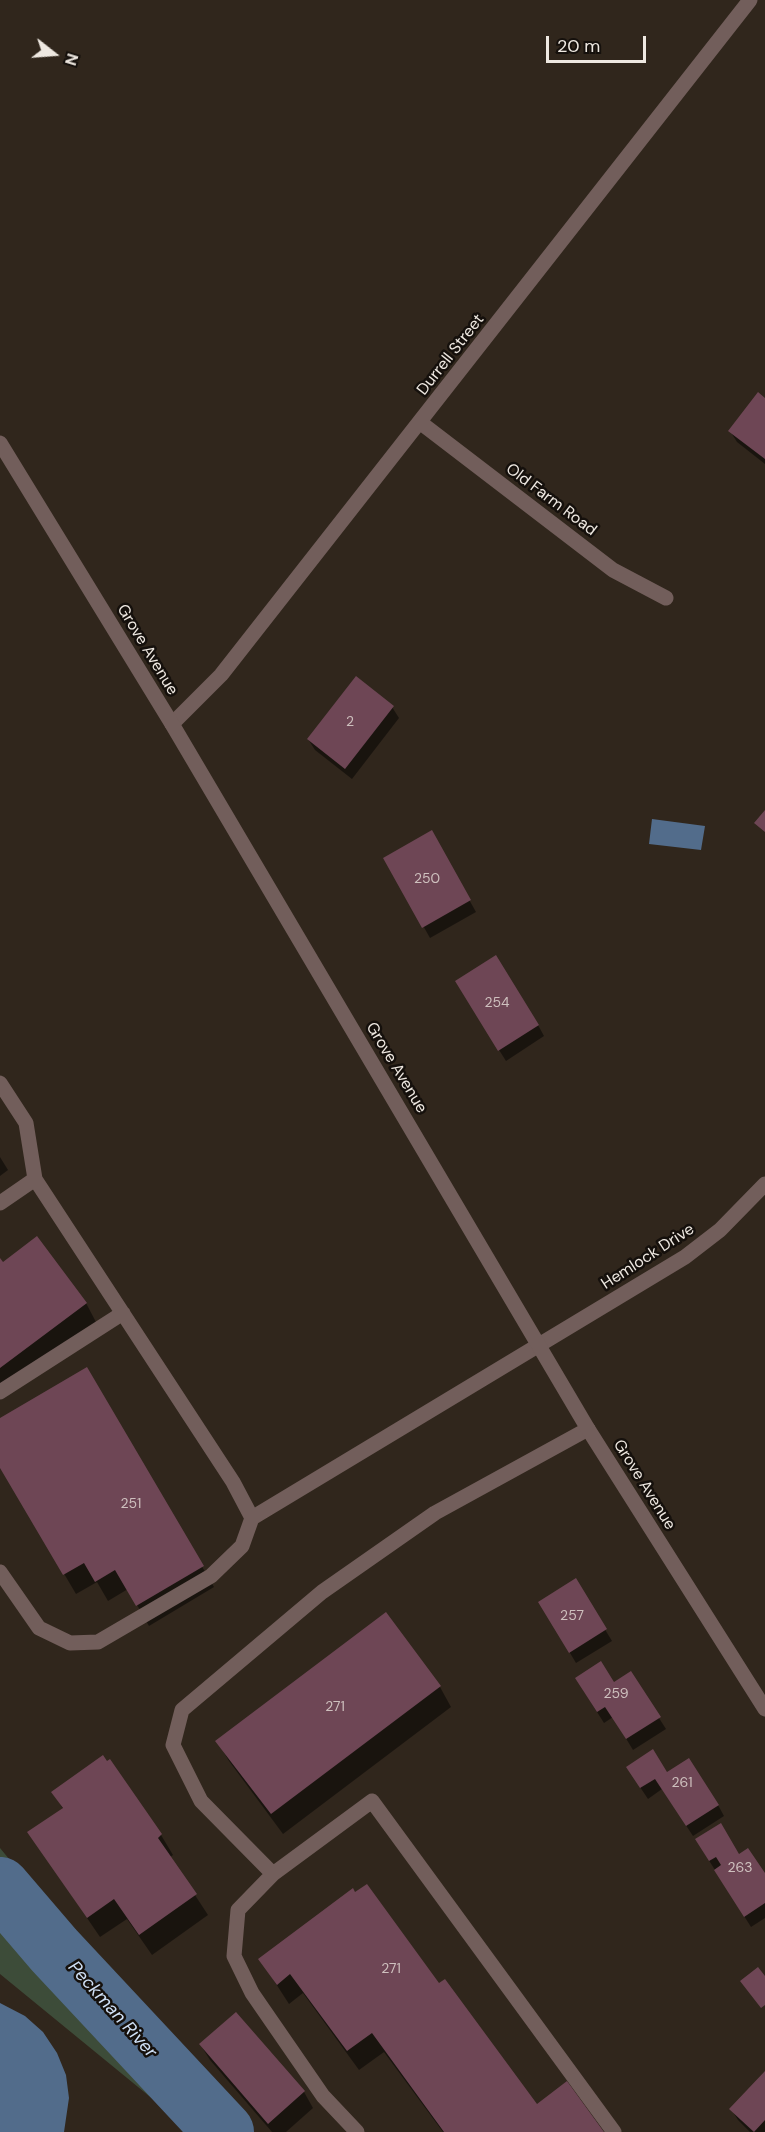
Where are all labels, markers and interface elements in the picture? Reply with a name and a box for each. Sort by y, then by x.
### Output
north arrow [24,24,84,84]
scale bar [549,24,650,62]
text: 20 m [557,34,600,58]
text: N [60,51,83,68]
street label: Durrell Street [413,311,489,399]
street label: Old Farm Road [502,460,600,540]
street label: Grove Avenue [112,601,182,699]
house number: 2 [346,714,354,730]
house number: 250 [414,871,440,887]
house number: 254 [484,995,510,1011]
street label: Grove Avenue [361,1019,431,1117]
street label: Hemlock Drive [598,1220,698,1294]
street label: Grove Avenue [609,1436,679,1534]
house number: 251 [121,1496,141,1512]
house number: 257 [560,1608,584,1624]
house number: 259 [604,1686,628,1702]
house number: 271 [325,1699,345,1715]
house number: 261 [671,1775,693,1791]
house number: 263 [727,1860,753,1876]
water label: Peckman River [63,1957,161,2063]
house number: 271 [381,1961,401,1977]

